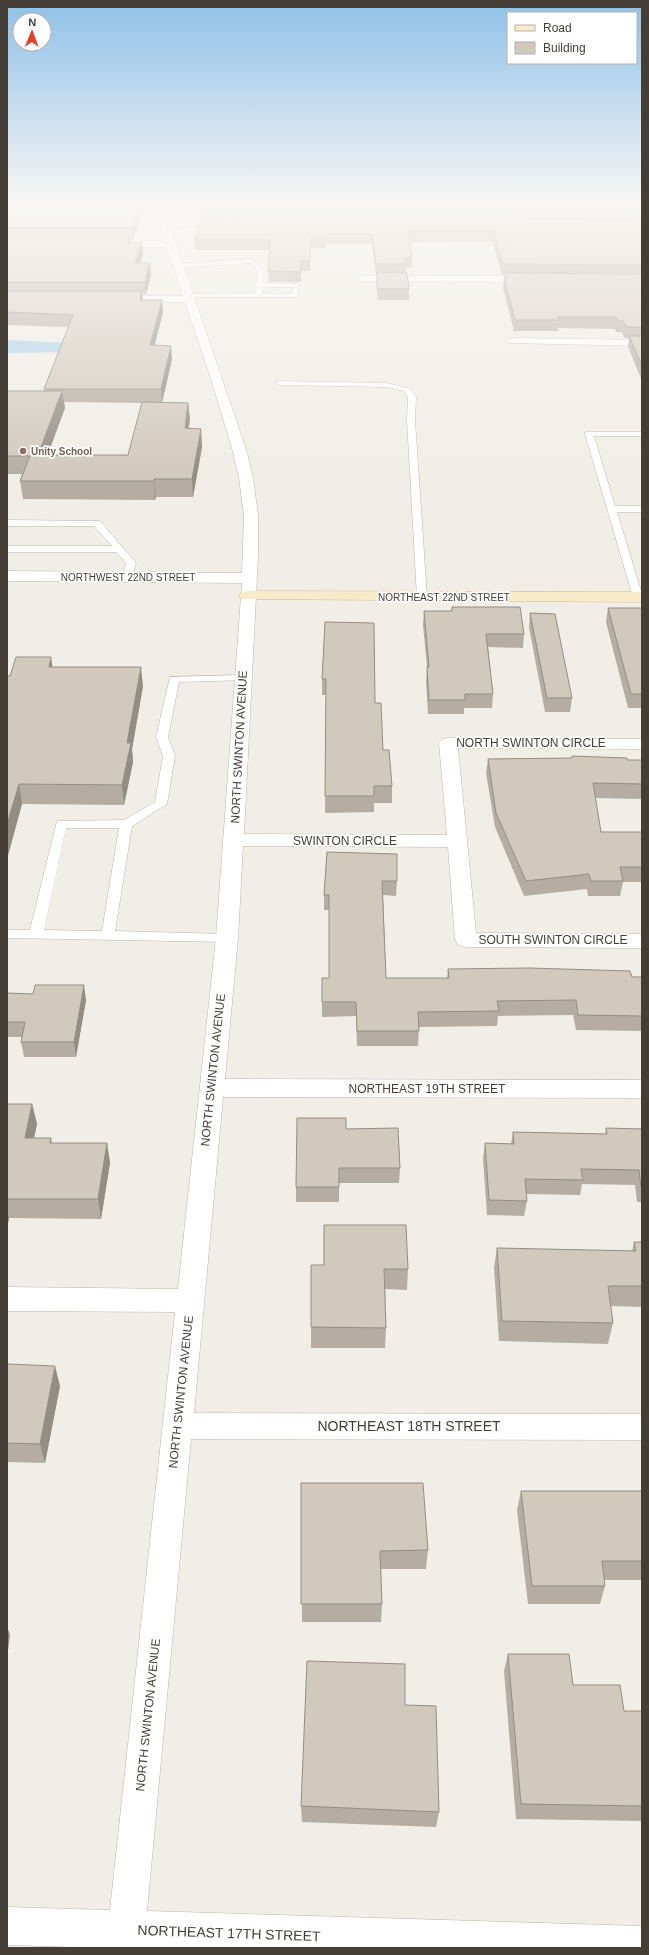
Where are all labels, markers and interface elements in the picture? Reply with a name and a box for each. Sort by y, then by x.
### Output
north arrow [12,12,52,52]
legend [507,12,637,64]
text: N [28,16,36,28]
text: Road [543,21,572,35]
text: Building [543,41,586,55]
marker: Unity School [18,446,28,456]
place label: Unity School [31,446,92,457]
street label: NORTHWEST 22ND STREET [61,572,195,583]
street label: NORTHEAST 22ND STREET [378,592,510,603]
street label: NORTH SWINTON AVENUE [228,670,250,824]
street label: NORTH SWINTON CIRCLE [456,736,606,750]
street label: SWINTON CIRCLE [293,834,397,848]
street label: SOUTH SWINTON CIRCLE [478,933,628,947]
street label: NORTH SWINTON AVENUE [198,993,228,1147]
street label: NORTHEAST 19TH STREET [349,1082,506,1096]
street label: NORTH SWINTON AVENUE [166,1315,196,1469]
street label: NORTHEAST 18TH STREET [317,1418,501,1434]
street label: NORTH SWINTON AVENUE [133,1638,163,1792]
street label: NORTHEAST 17TH STREET [137,1922,321,1944]

